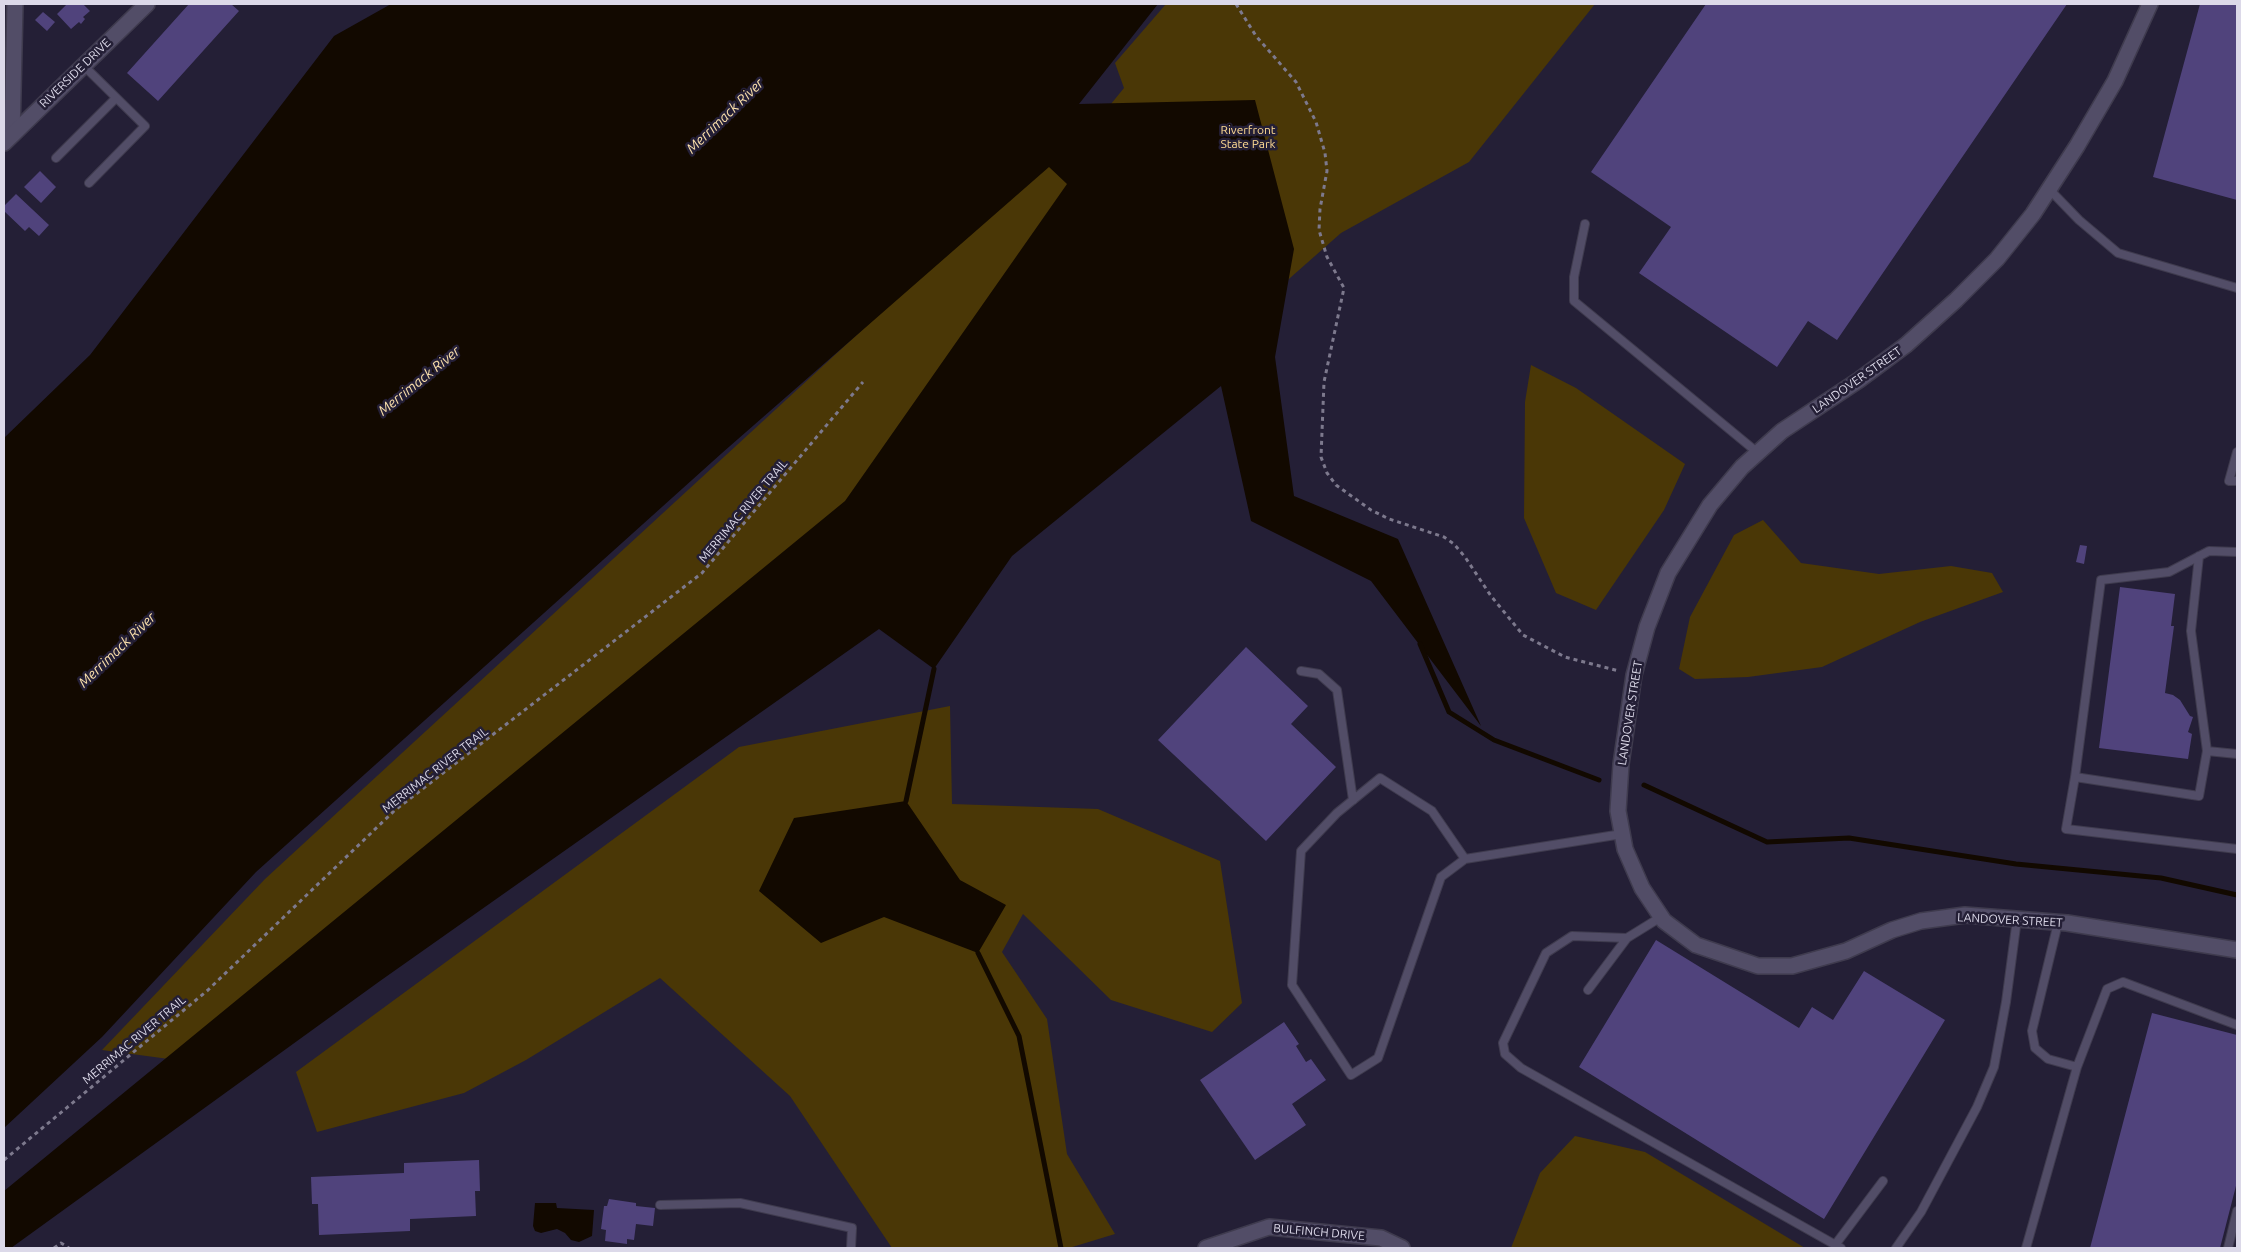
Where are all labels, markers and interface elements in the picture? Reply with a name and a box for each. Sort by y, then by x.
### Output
street label: RIVERSIDE DRIVE [37,35,113,111]
water label: Merrimack River [683,75,767,157]
park label: Riverfront State Park [1220,123,1276,151]
water label: Merrimack River [375,343,463,419]
street label: LANDOVER STREET [1810,344,1904,416]
street label: MERRIMAC RIVER TRAIL [696,457,790,565]
water label: Merrimack River [75,609,159,691]
street label: LANDOVER STREET [1615,660,1645,766]
street label: MERRIMAC RIVER TRAIL [379,724,491,816]
street label: LANDOVER STREET [1957,910,2063,930]
street label: MERRIMAC RIVER TRAIL [80,993,188,1087]
street label: BULFINCH DRIVE [1273,1221,1365,1243]

